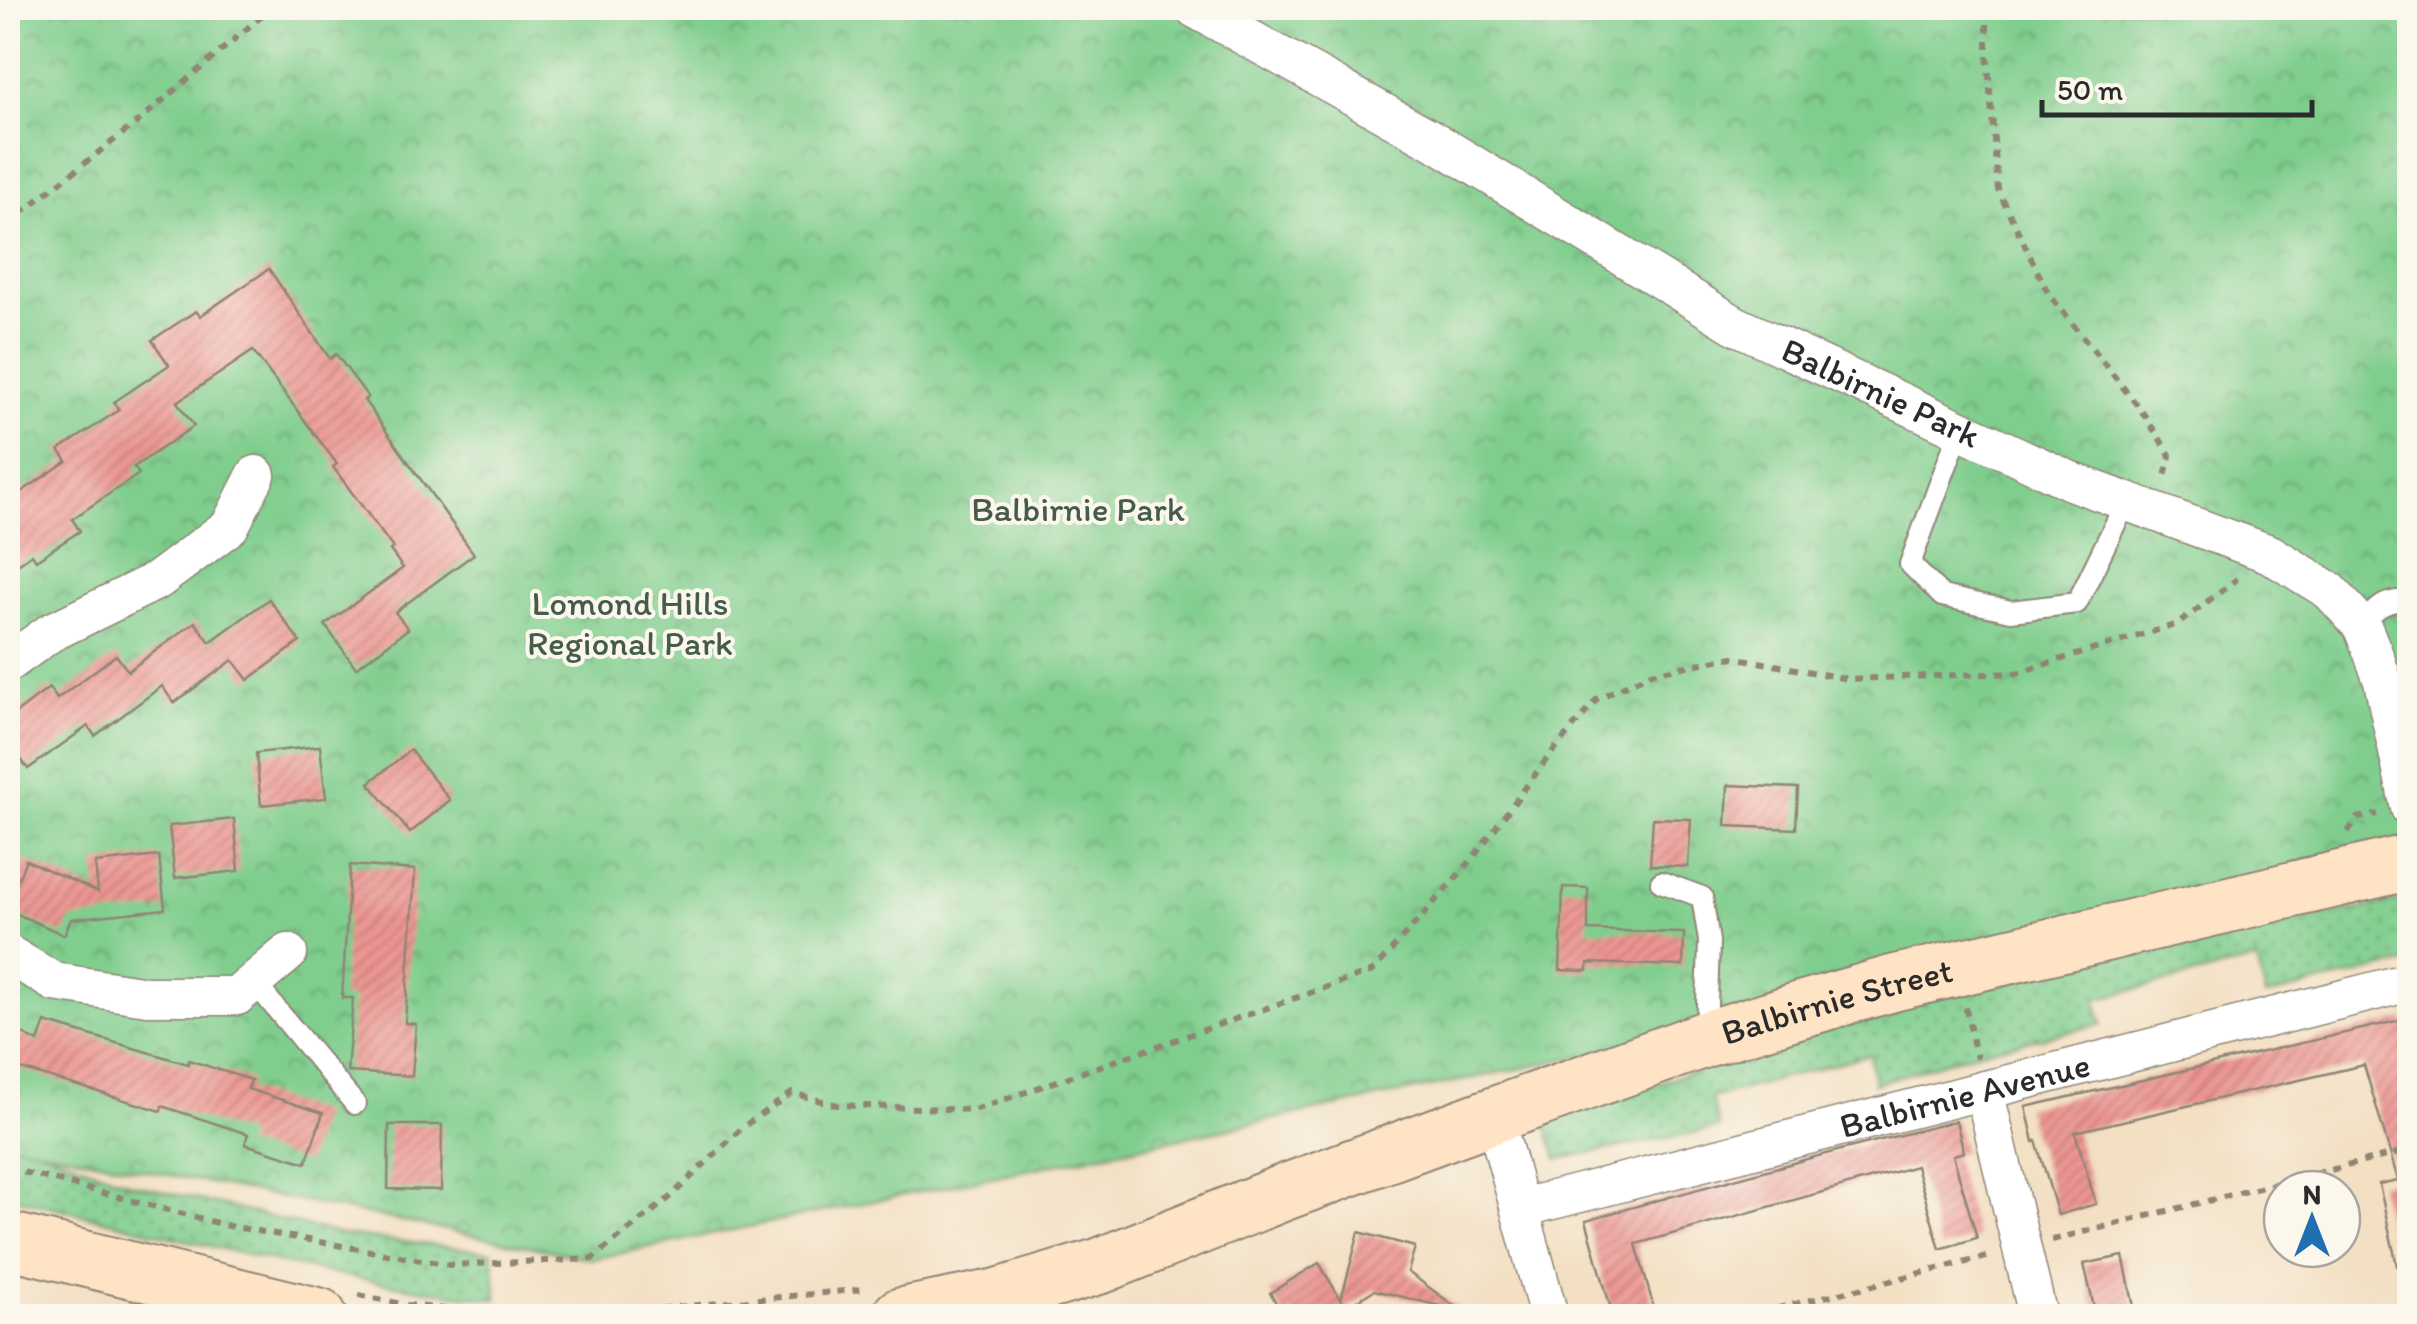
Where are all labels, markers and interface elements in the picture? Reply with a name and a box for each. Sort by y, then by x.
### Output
scale bar [2042,55,2312,117]
text: 50 m [2057,71,2123,108]
street label: Balbirnie Park [1775,329,1987,457]
park label: Balbirnie Park [971,488,1185,530]
park label: Lomond Hills Regional Park [527,582,733,664]
street label: Balbirnie Street [1716,949,1957,1054]
street label: Balbirnie Avenue [1835,1043,2094,1147]
north arrow [2262,1169,2362,1269]
text: N [2303,1177,2321,1211]

